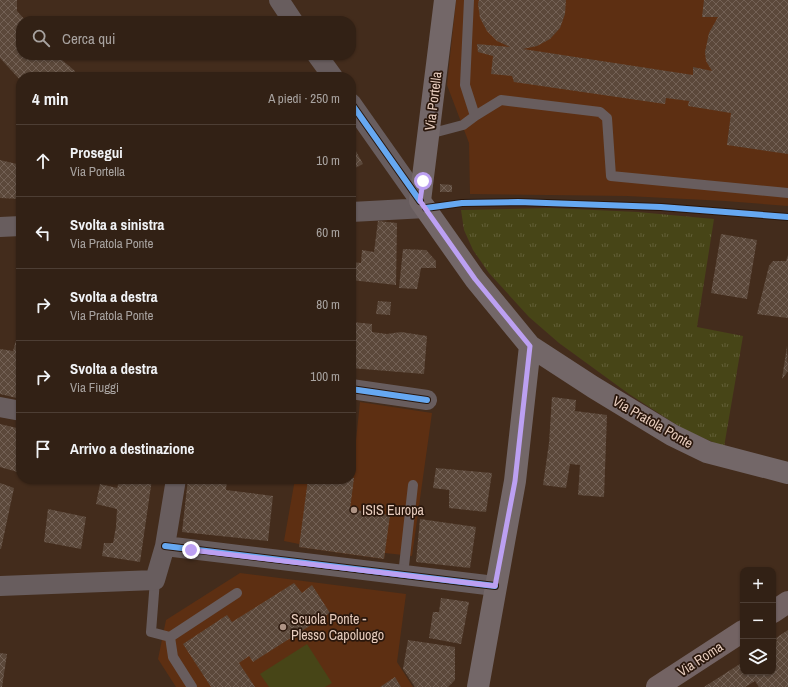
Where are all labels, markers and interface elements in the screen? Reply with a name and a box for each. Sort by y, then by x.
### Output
search box [16,16,356,60]
icon: search [30,27,52,49]
text: Cerca qui [62,28,115,49]
street label: Via Portella [420,70,446,131]
text: 4 min [32,87,68,110]
text: A piedi · 250 m [268,90,340,107]
text: Prosegui [70,142,123,163]
icon: ahead [32,150,54,172]
text: 10 m [316,152,340,169]
text: Via Portella [70,163,125,180]
route start [414,172,432,190]
text: Svolta a sinistra [70,214,164,235]
icon: left [32,222,54,244]
text: 60 m [316,224,340,241]
text: Via Pratola Ponte [70,235,153,252]
text: Svolta a destra [70,286,158,307]
icon: right [32,294,54,316]
text: 80 m [316,296,340,313]
text: Via Pratola Ponte [70,307,153,324]
text: Svolta a destra [70,358,158,379]
icon: right [32,366,54,388]
text: 100 m [310,368,340,385]
text: Via Fiuggi [70,379,119,396]
street label: Via Pratola Ponte [610,392,696,452]
icon: arrive [32,438,54,460]
text: Arrivo a destinazione [70,438,194,459]
place label: ISIS Europa [362,501,425,519]
marker: ISIS Europa [349,505,359,515]
route end [182,541,200,559]
map controls [740,567,776,675]
button: + [740,567,776,603]
button: − [740,603,776,639]
place label: Scuola Ponte - Plesso Capoluogo [291,610,384,644]
marker: Scuola Ponte - Plesso Capoluogo [278,622,288,632]
street label: Via Roma [674,637,727,680]
button: layers [740,639,776,675]

